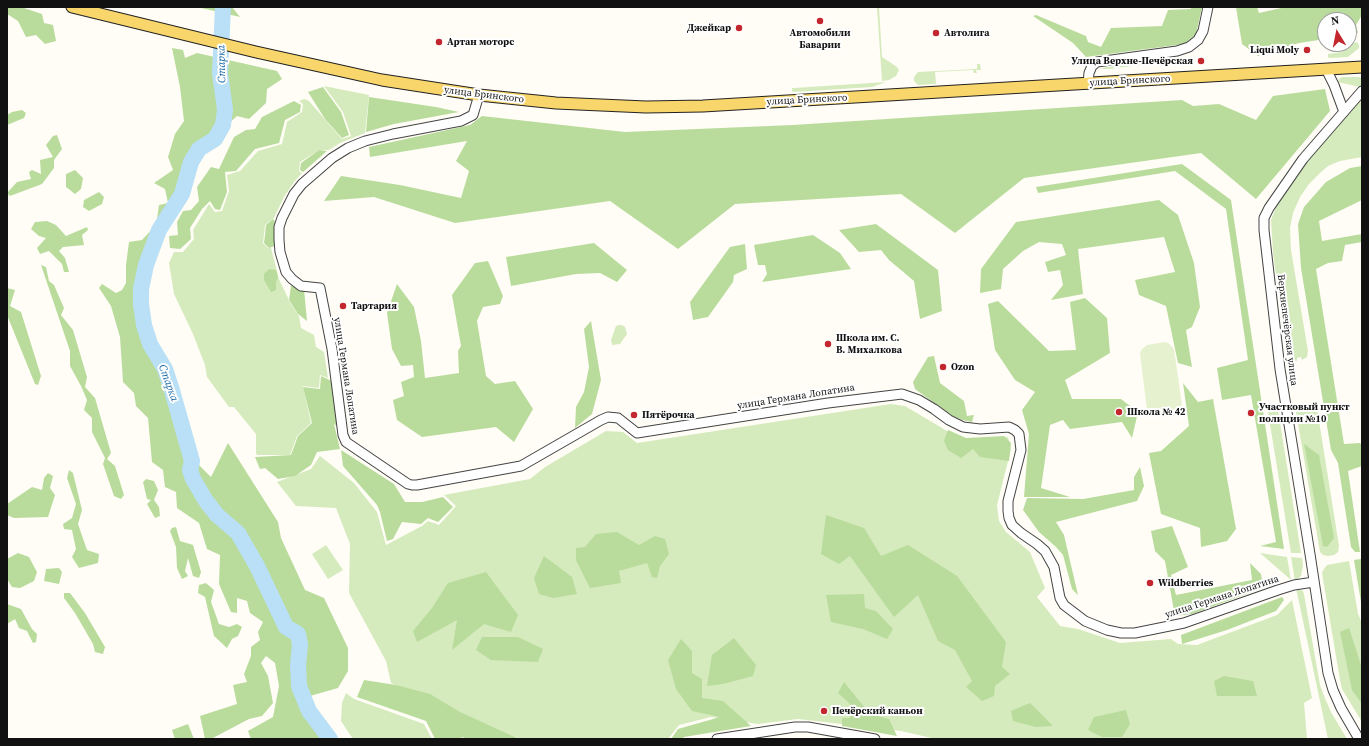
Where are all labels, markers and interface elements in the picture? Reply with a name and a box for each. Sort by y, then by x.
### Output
north arrow [1317,12,1357,52]
text: N [1330,13,1340,29]
marker: Автомобили Баварии [815,16,825,26]
place label: Джейкар [687,22,731,34]
marker: Джейкар [734,23,744,33]
place label: Автомобили Баварии [789,27,851,50]
place label: Автолига [944,27,990,39]
marker: Автолига [931,28,941,38]
place label: Артан моторс [447,36,514,48]
marker: Артан моторс [434,37,444,47]
place label: Liqui Moly [1250,44,1299,56]
water label: Старка [215,45,229,83]
marker: Liqui Moly [1302,45,1312,55]
place label: Улица Верхне-Печёрская [1071,55,1193,67]
marker: Улица Верхне-Печёрская [1196,56,1206,66]
street label: улица Бринского [1089,73,1171,89]
street label: улица Бринского [443,84,525,106]
street label: улица Бринского [766,92,848,108]
street label: Верхнепечёрская улица [1274,274,1300,386]
place label: Тартария [351,300,397,312]
marker: Тартария [338,301,348,311]
street label: улица Германа Лопатина [331,316,361,436]
place label: Школа им. С. В. Михалкова [836,332,902,356]
marker: Школа им. С. В. Михалкова [823,339,833,349]
place label: Ozon [951,361,974,373]
marker: Ozon [938,362,948,372]
water label: Старка [155,363,181,403]
street label: улица Германа Лопатина [736,382,856,412]
place label: Участковый пункт полиции №10 [1259,401,1350,424]
place label: Школа № 42 [1127,406,1186,418]
marker: Школа № 42 [1114,407,1124,417]
marker: Участковый пункт полиции №10 [1246,408,1256,418]
place label: Пятёрочка [642,409,695,421]
marker: Пятёрочка [629,410,639,420]
street label: улица Германа Лопатина [1164,573,1280,621]
place label: Wildberries [1158,577,1213,589]
marker: Wildberries [1145,578,1155,588]
place label: Печёрский каньон [832,705,923,717]
marker: Печёрский каньон [819,706,829,716]

